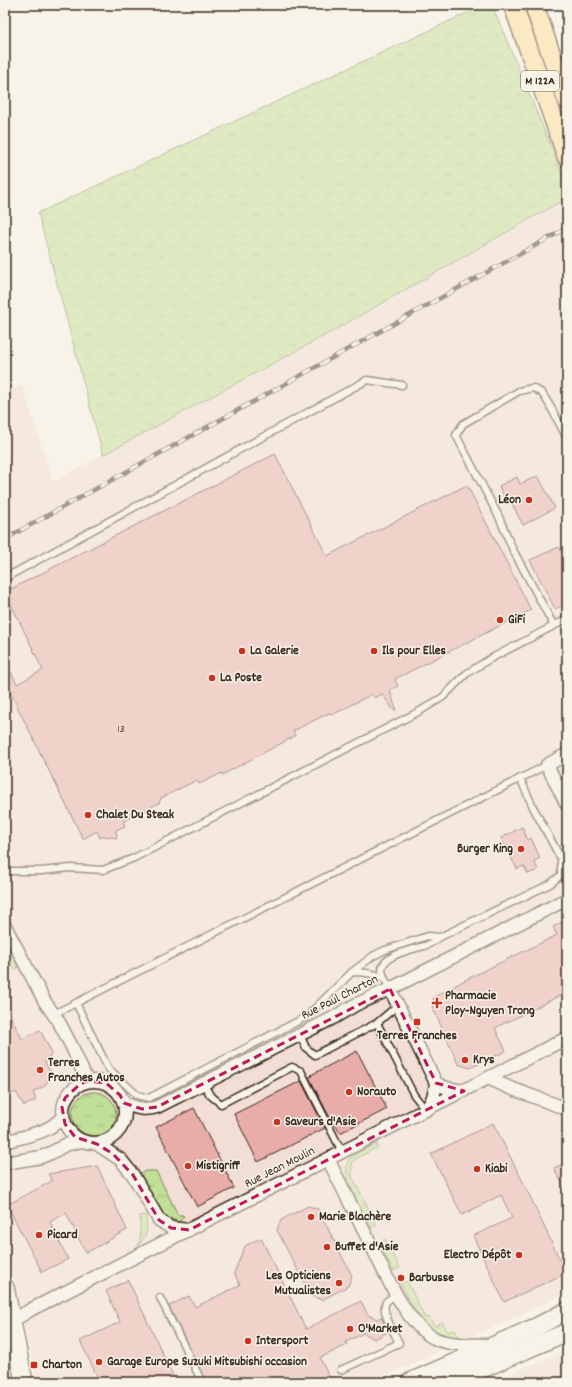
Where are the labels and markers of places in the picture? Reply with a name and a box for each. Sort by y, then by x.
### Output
place label: Léon [498,491,521,510]
marker: Léon [524,495,534,505]
place label: GiFi [508,611,526,630]
marker: GiFi [495,615,505,625]
place label: La Galerie [250,642,299,661]
place label: Ils pour Elles [382,642,447,661]
marker: La Galerie [237,646,247,656]
marker: Ils pour Elles [369,646,379,656]
place label: La Poste [220,669,262,688]
marker: La Poste [207,673,217,683]
place label: Chalet Du Steak [96,806,175,825]
marker: Chalet Du Steak [83,810,93,820]
place label: Burger King [457,840,513,859]
marker: Burger King [516,844,526,854]
place label: Pharmacie Ploy-Nguyen Trong [445,987,535,1021]
marker: Pharmacie Ploy-Nguyen Trong [432,998,442,1008]
marker: Terres Franches [412,1017,422,1027]
place label: Terres Franches [377,1027,457,1046]
place label: Krys [473,1051,495,1070]
place label: Terres Franches Autos [48,1054,125,1088]
marker: Krys [460,1055,470,1065]
marker: Terres Franches Autos [35,1065,45,1075]
place label: Norauto [357,1083,397,1102]
marker: Norauto [344,1087,354,1097]
place label: Saveurs d'Asie [285,1113,356,1132]
marker: Saveurs d'Asie [272,1117,282,1127]
place label: Mistigriff [196,1157,241,1176]
place label: Kiabi [485,1160,508,1179]
marker: Mistigriff [183,1161,193,1171]
marker: Kiabi [472,1164,482,1174]
place label: Marie Blachère [319,1208,392,1227]
marker: Marie Blachère [306,1212,316,1222]
place label: Picard [47,1226,78,1245]
marker: Picard [34,1230,44,1240]
place label: Buffet d'Asie [335,1238,399,1257]
marker: Buffet d'Asie [322,1242,332,1252]
place label: Electro Dépôt [444,1246,511,1265]
marker: Electro Dépôt [514,1250,524,1260]
place label: Les Opticiens Mutualistes [266,1267,332,1301]
place label: Barbusse [409,1269,454,1288]
marker: Barbusse [396,1273,406,1283]
marker: Les Opticiens Mutualistes [334,1278,344,1288]
place label: O'Market [358,1320,403,1339]
marker: O'Market [345,1324,355,1334]
place label: Intersport [256,1332,308,1351]
marker: Intersport [243,1336,253,1346]
place label: Garage Europe Suzuki Mitsubishi occasion [107,1353,307,1372]
place label: Charton [42,1356,82,1375]
marker: Garage Europe Suzuki Mitsubishi occasion [94,1357,104,1367]
marker: Charton [29,1360,39,1370]

